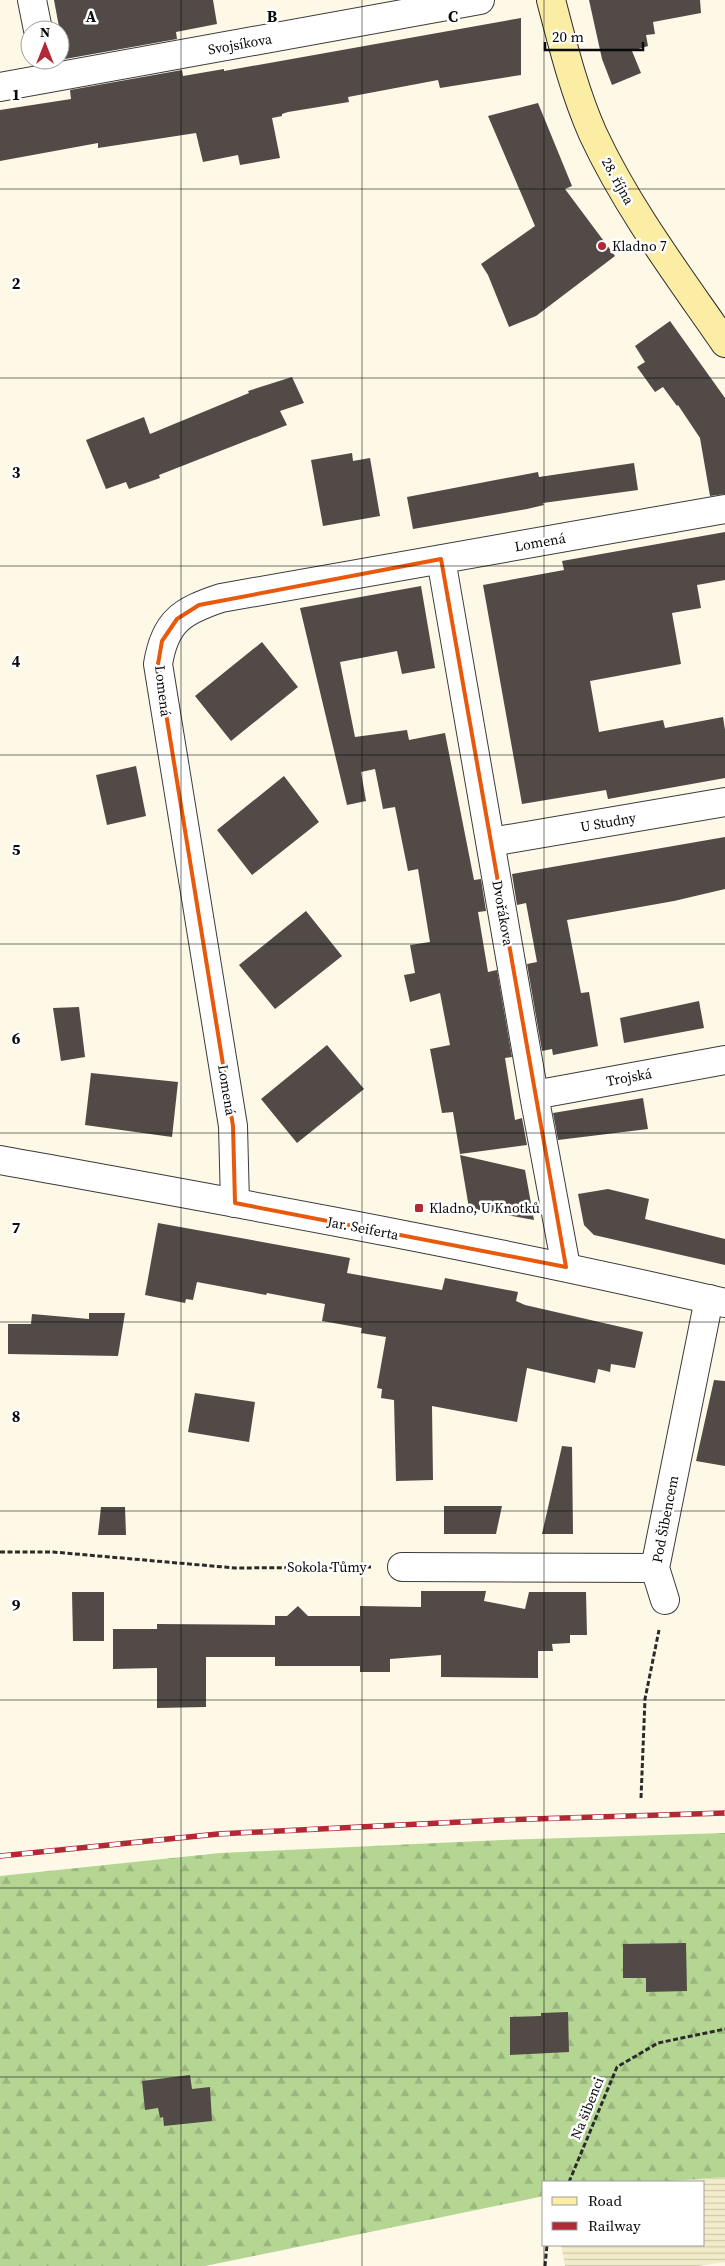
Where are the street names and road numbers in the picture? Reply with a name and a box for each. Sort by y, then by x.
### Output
street label: Svojsíkova [206,28,274,59]
street label: 28. října [597,154,640,209]
street label: Lomená [513,528,568,556]
street label: Lomená [150,664,176,719]
street label: U Studny [579,807,638,837]
street label: Dvořákova [487,879,519,948]
street label: Lomená [213,1063,241,1118]
street label: Trojská [605,1063,654,1091]
street label: Jar. Seiferta [325,1211,401,1245]
street label: Pod Šibencem [647,1473,683,1564]
street label: Sokola Tůmy [287,1557,368,1577]
street label: Na šibenci [565,2074,609,2142]

